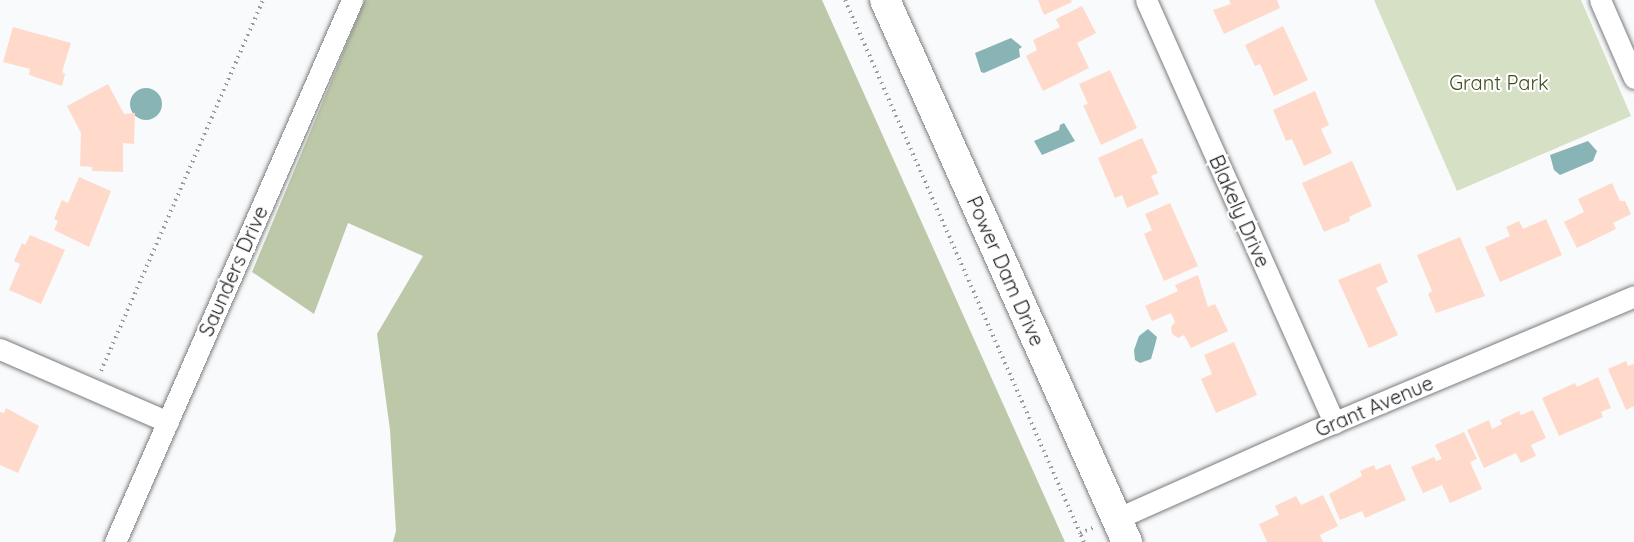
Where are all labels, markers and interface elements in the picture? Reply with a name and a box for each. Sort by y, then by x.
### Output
park label: Grant Park [1449,70,1549,94]
street label: Blakely Drive [1205,151,1275,271]
street label: Power Dam Drive [962,192,1050,350]
street label: Saunders Drive [194,202,272,340]
street label: Grant Avenue [1311,370,1437,442]

